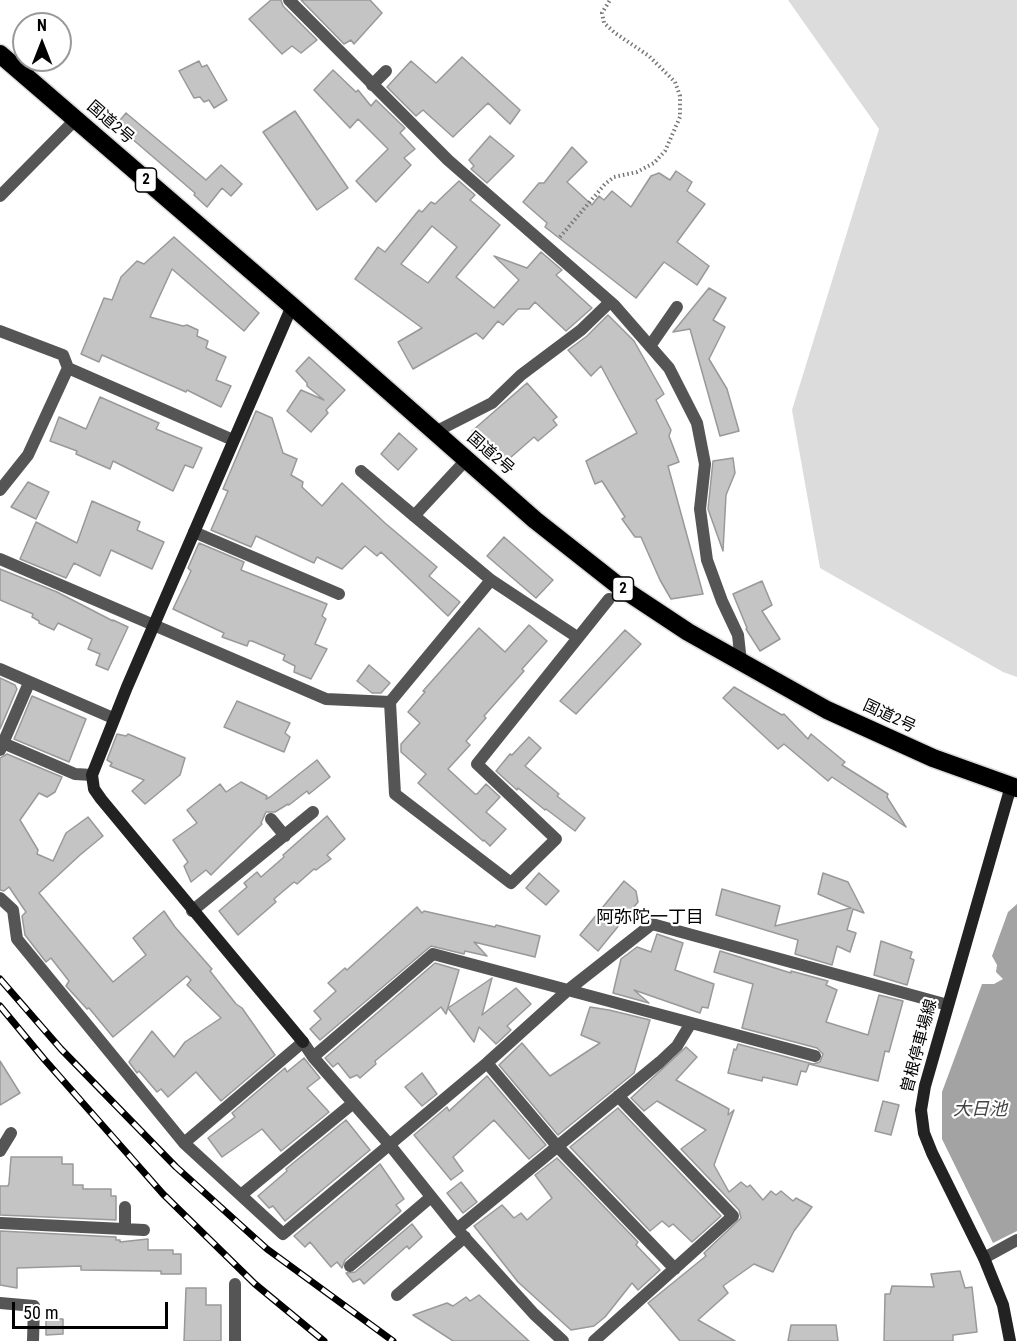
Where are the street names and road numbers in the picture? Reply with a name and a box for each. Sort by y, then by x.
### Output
street label: 国道2号 [83,97,137,149]
road number: 2 [136,168,156,192]
street label: 国道2号 [463,428,517,480]
road number: 2 [612,577,634,601]
street label: 国道2号 [860,696,918,738]
street label: 曽根停車場線 [898,997,942,1095]

